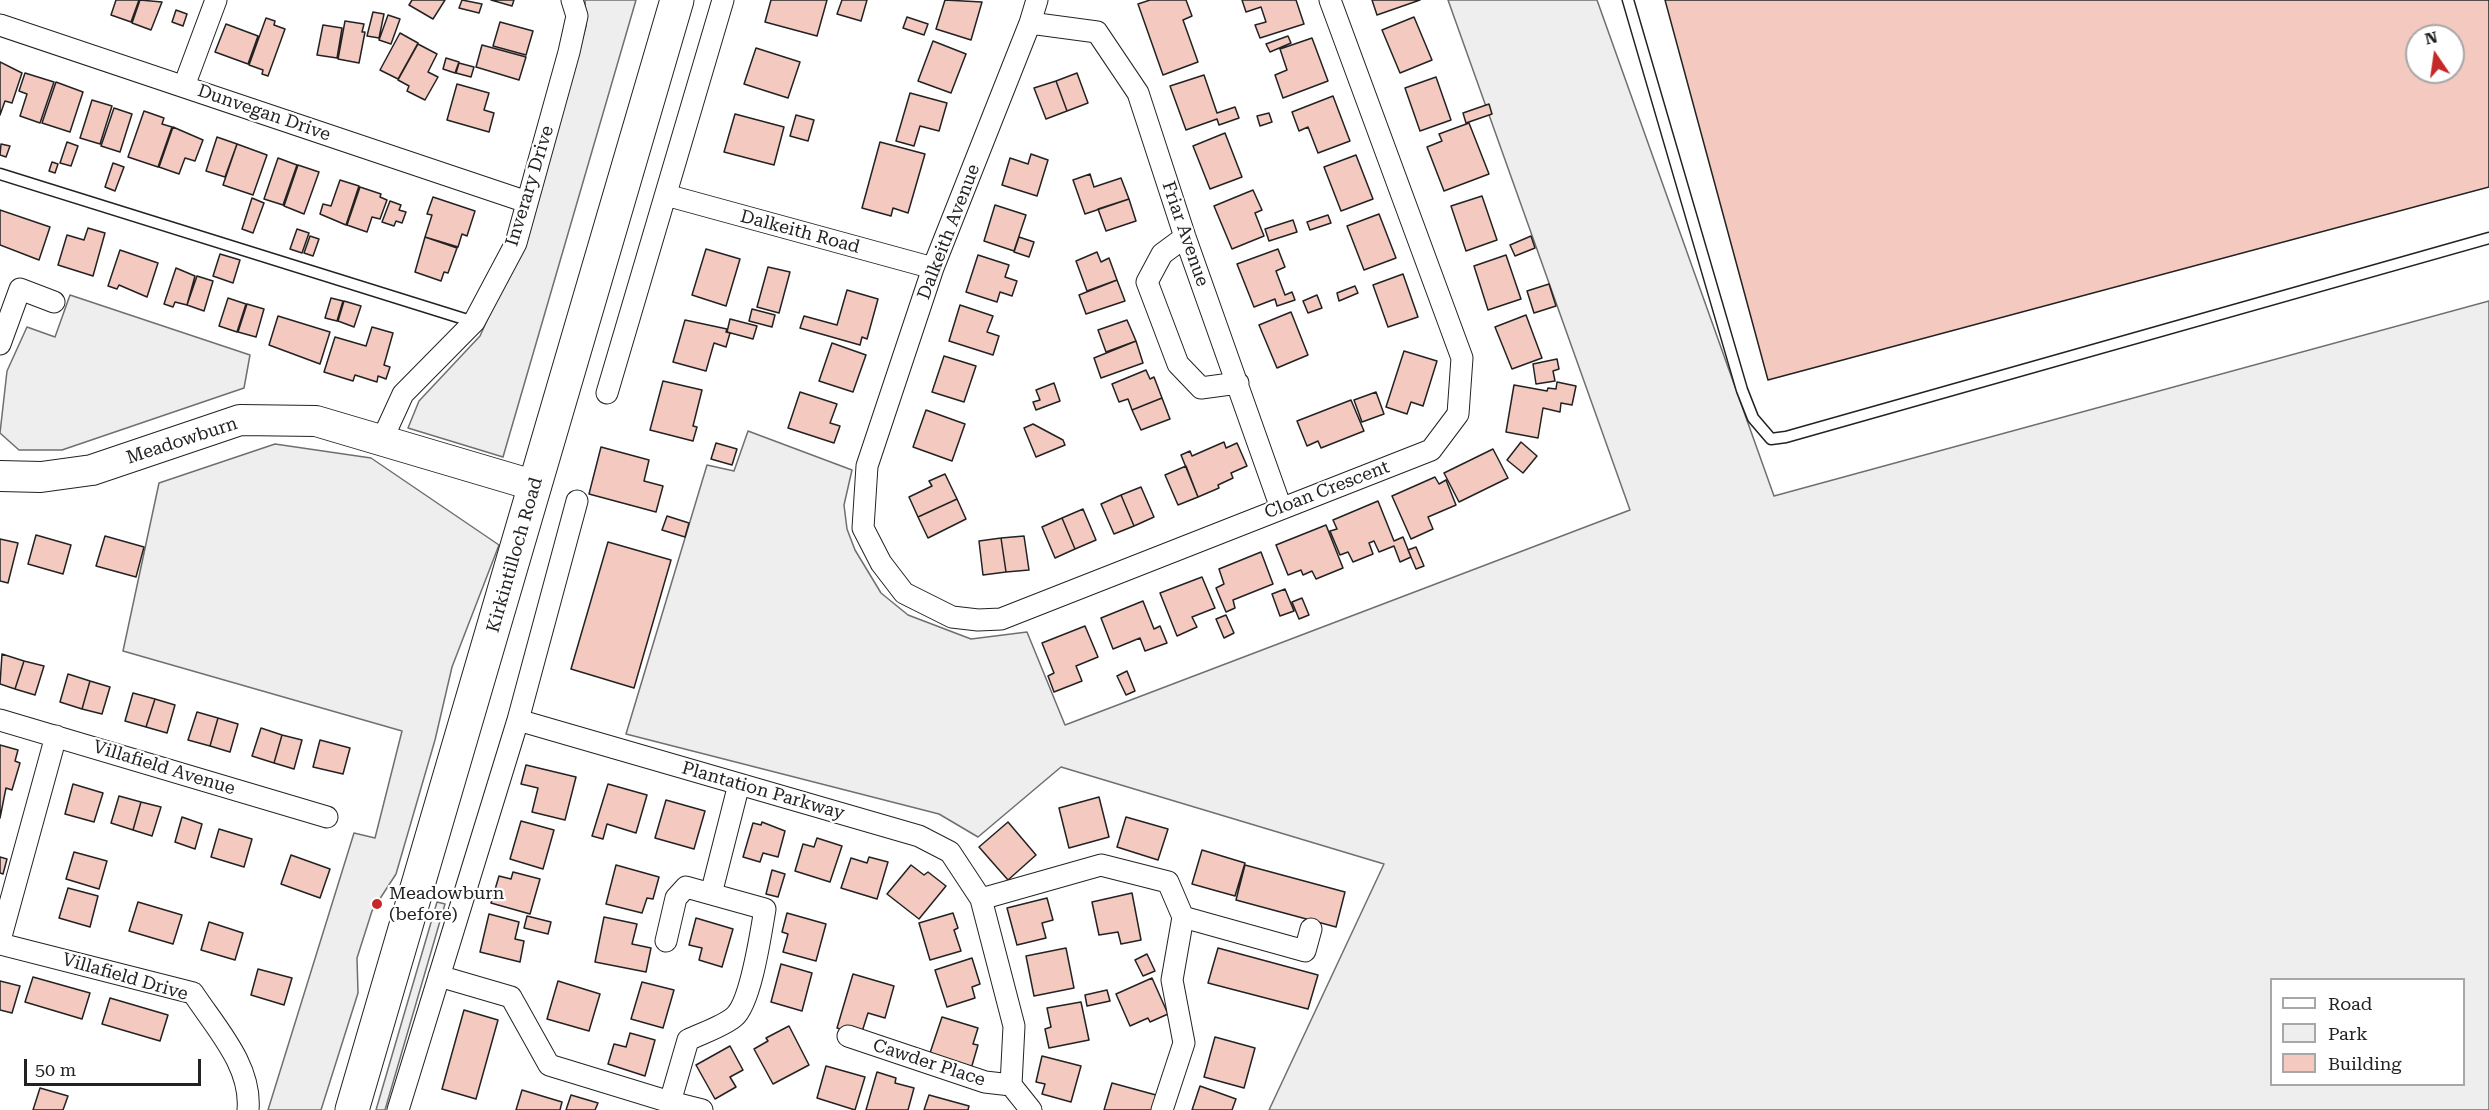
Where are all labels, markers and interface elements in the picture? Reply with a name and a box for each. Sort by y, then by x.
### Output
north arrow [2405,24,2465,84]
text: N [2423,27,2439,49]
street label: Dunvegan Drive [195,80,333,146]
street label: Inverary Drive [501,123,559,249]
street label: Dalkeith Avenue [913,161,985,303]
street label: Friar Avenue [1157,178,1213,290]
street label: Dalkeith Road [738,206,862,258]
street label: Meadowburn [124,413,240,469]
street label: Cloan Crescent [1261,456,1393,524]
street label: Kirkintilloch Road [483,475,547,635]
street label: Villafield Avenue [90,736,238,800]
street label: Plantation Parkway [679,757,847,825]
place label: Meadowburn (before) [389,883,504,926]
marker: Meadowburn (before) [370,897,384,911]
street label: Villafield Drive [60,949,190,1005]
legend [2270,978,2465,1086]
text: Road [2328,993,2372,1014]
text: Park [2328,1023,2368,1044]
street label: Cawder Place [870,1035,988,1091]
scale bar [27,1047,204,1085]
text: Building [2328,1053,2402,1074]
text: 50 m [35,1059,76,1080]

